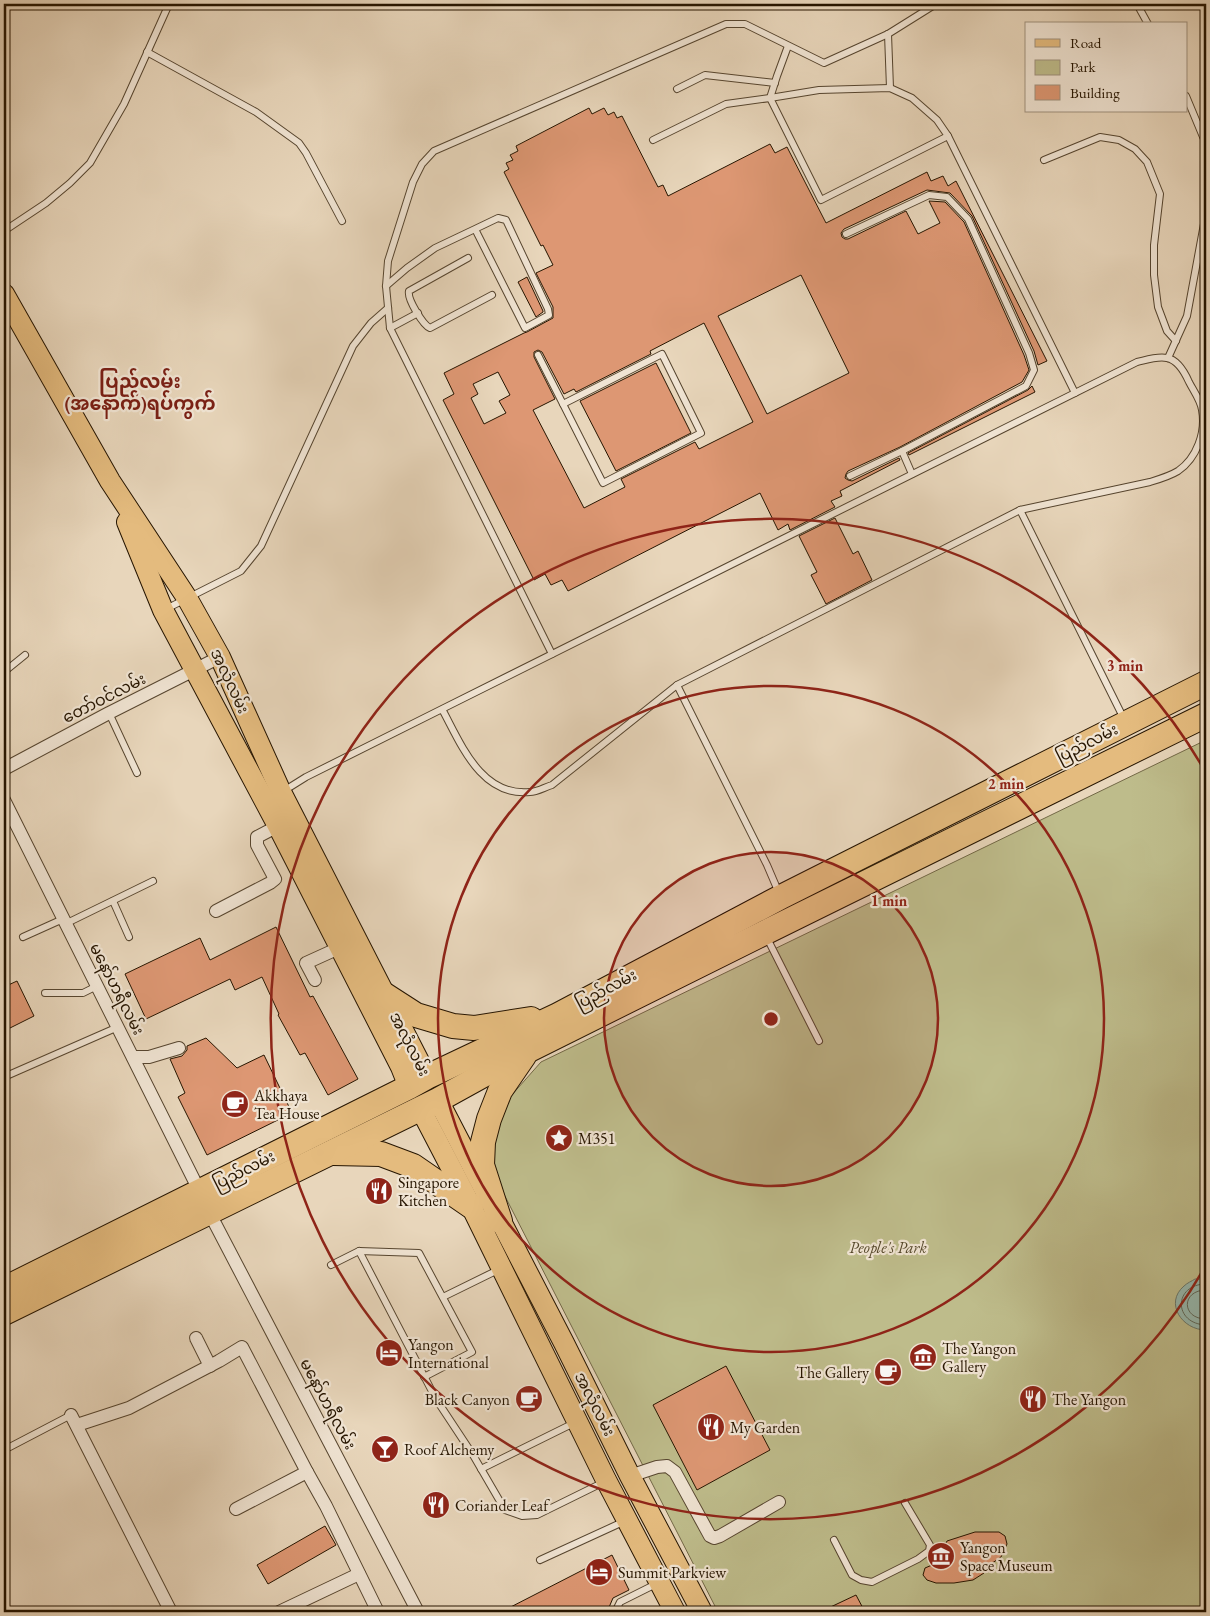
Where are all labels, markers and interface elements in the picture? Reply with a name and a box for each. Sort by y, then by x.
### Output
legend [1025,22,1188,112]
text: Road [1070,33,1102,52]
text: Park [1070,57,1097,76]
text: Building [1070,83,1120,102]
district label: ပြည်လမ်း (အနောက်)ရပ်ကွက် [64,368,216,419]
street label: အလုံလမ်း [202,645,255,719]
text: 3 min [1107,656,1144,675]
street label: တော်ဝင်လမ်း [58,667,149,728]
street label: ပြည်လမ်း [1052,718,1123,770]
text: 2 min [988,774,1025,793]
text: 1 min [871,891,908,910]
street label: မနော်ဟရီလမ်း [82,939,150,1040]
street label: ပြည်လမ်း [571,963,642,1017]
street label: အလုံလမ်း [381,1008,436,1082]
centre of rings [762,1010,780,1028]
place label: Akkhaya Tea House [253,1085,320,1124]
cafe icon: Akkhaya Tea House [220,1089,250,1119]
place icon: M351 [544,1123,574,1153]
place label: M351 [578,1128,615,1149]
street label: ပြည်လမ်း [209,1145,280,1197]
place label: Singapore Kitchen [398,1172,459,1211]
restaurant icon: Singapore Kitchen [364,1176,394,1206]
park label: People's Park [849,1237,927,1258]
place label: Yangon International [408,1334,489,1373]
hotel icon: Yangon International [374,1338,404,1368]
place label: The Yangon Gallery [942,1338,1017,1377]
museum icon: The Yangon Gallery [908,1342,938,1372]
street label: မနော်ဟရီလမ်း [292,1354,362,1455]
cafe icon: The Gallery [873,1357,903,1387]
place label: The Gallery [796,1362,870,1383]
street label: အလုံလမ်း [566,1368,621,1442]
cafe icon: Black Canyon [514,1384,544,1414]
restaurant icon: The Yangon [1018,1384,1048,1414]
place label: Black Canyon [425,1389,511,1410]
place label: The Yangon [1052,1389,1127,1410]
restaurant icon: My Garden [696,1412,726,1442]
place label: My Garden [730,1417,801,1438]
bar icon: Roof Alchemy [370,1434,400,1464]
place label: Roof Alchemy [404,1439,495,1460]
restaurant icon: Coriander Leaf [421,1490,451,1520]
place label: Coriander Leaf [455,1495,550,1516]
place label: Yangon Space Museum [960,1537,1053,1576]
museum icon: Yangon Space Museum [926,1541,956,1571]
hotel icon: Summit Parkview [584,1557,614,1587]
place label: Summit Parkview [618,1562,727,1583]

